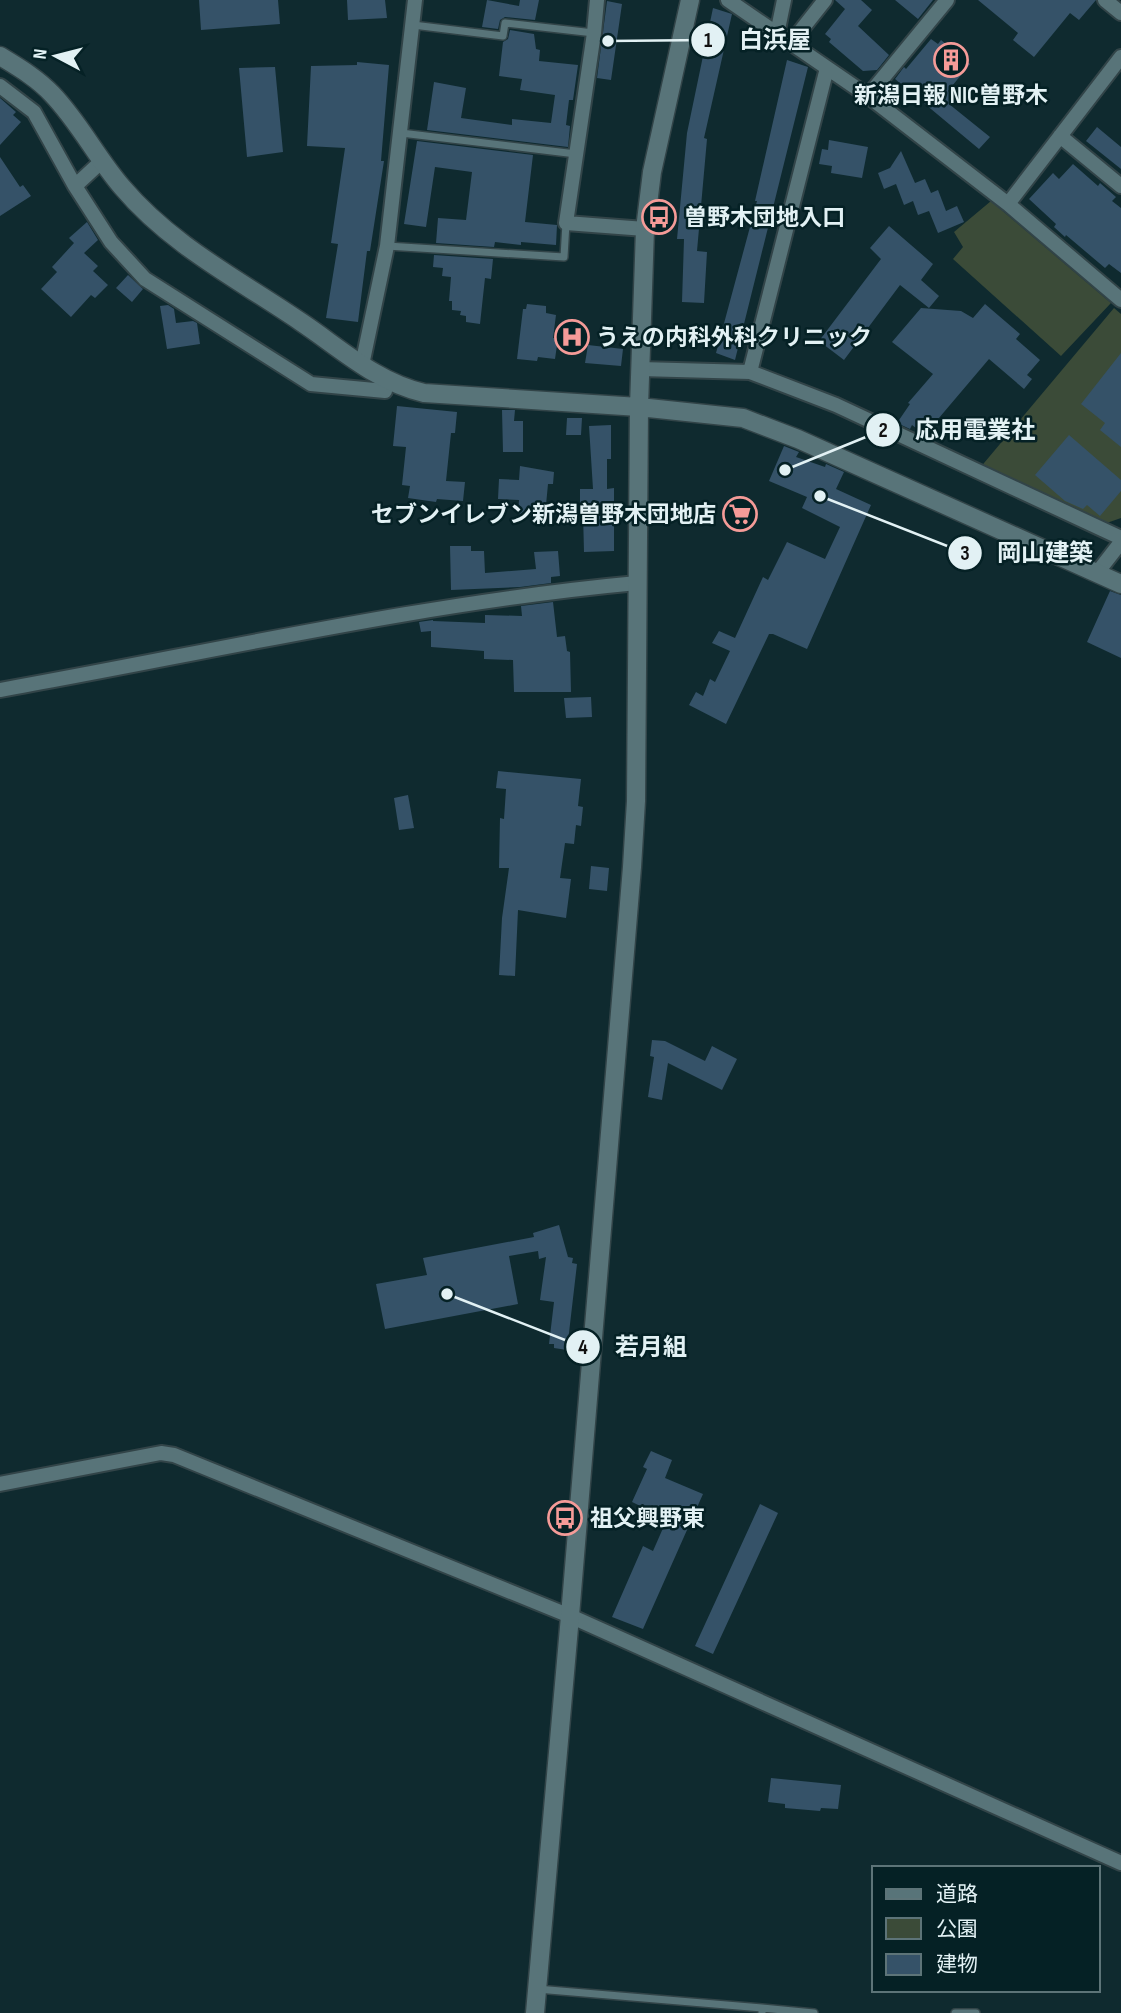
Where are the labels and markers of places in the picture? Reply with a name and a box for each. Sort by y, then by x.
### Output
callout: 白浜屋 [690,17,825,62]
building icon: 新潟日報 NIC曽野木 [932,41,970,79]
place label: 新潟日報 NIC曽野木 [854,82,1048,110]
bus stop icon: 曽野木団地入口 [640,198,678,236]
place label: 曽野木団地入口 [684,204,845,232]
hospital icon: うえの内科外科クリニック [553,318,591,356]
place label: うえの内科外科クリニック [596,324,872,352]
callout: 応用電業社 [866,408,1049,453]
supermarket icon: セブンイレブン新潟曽野木団地店 [721,495,759,533]
place label: セブンイレブン新潟曽野木団地店 [371,501,716,529]
callout: 岡山建築 [948,530,1107,575]
callout: 若月組 [566,1324,701,1369]
bus stop icon: 祖父興野東 [546,1499,584,1537]
place label: 祖父興野東 [590,1505,705,1533]

